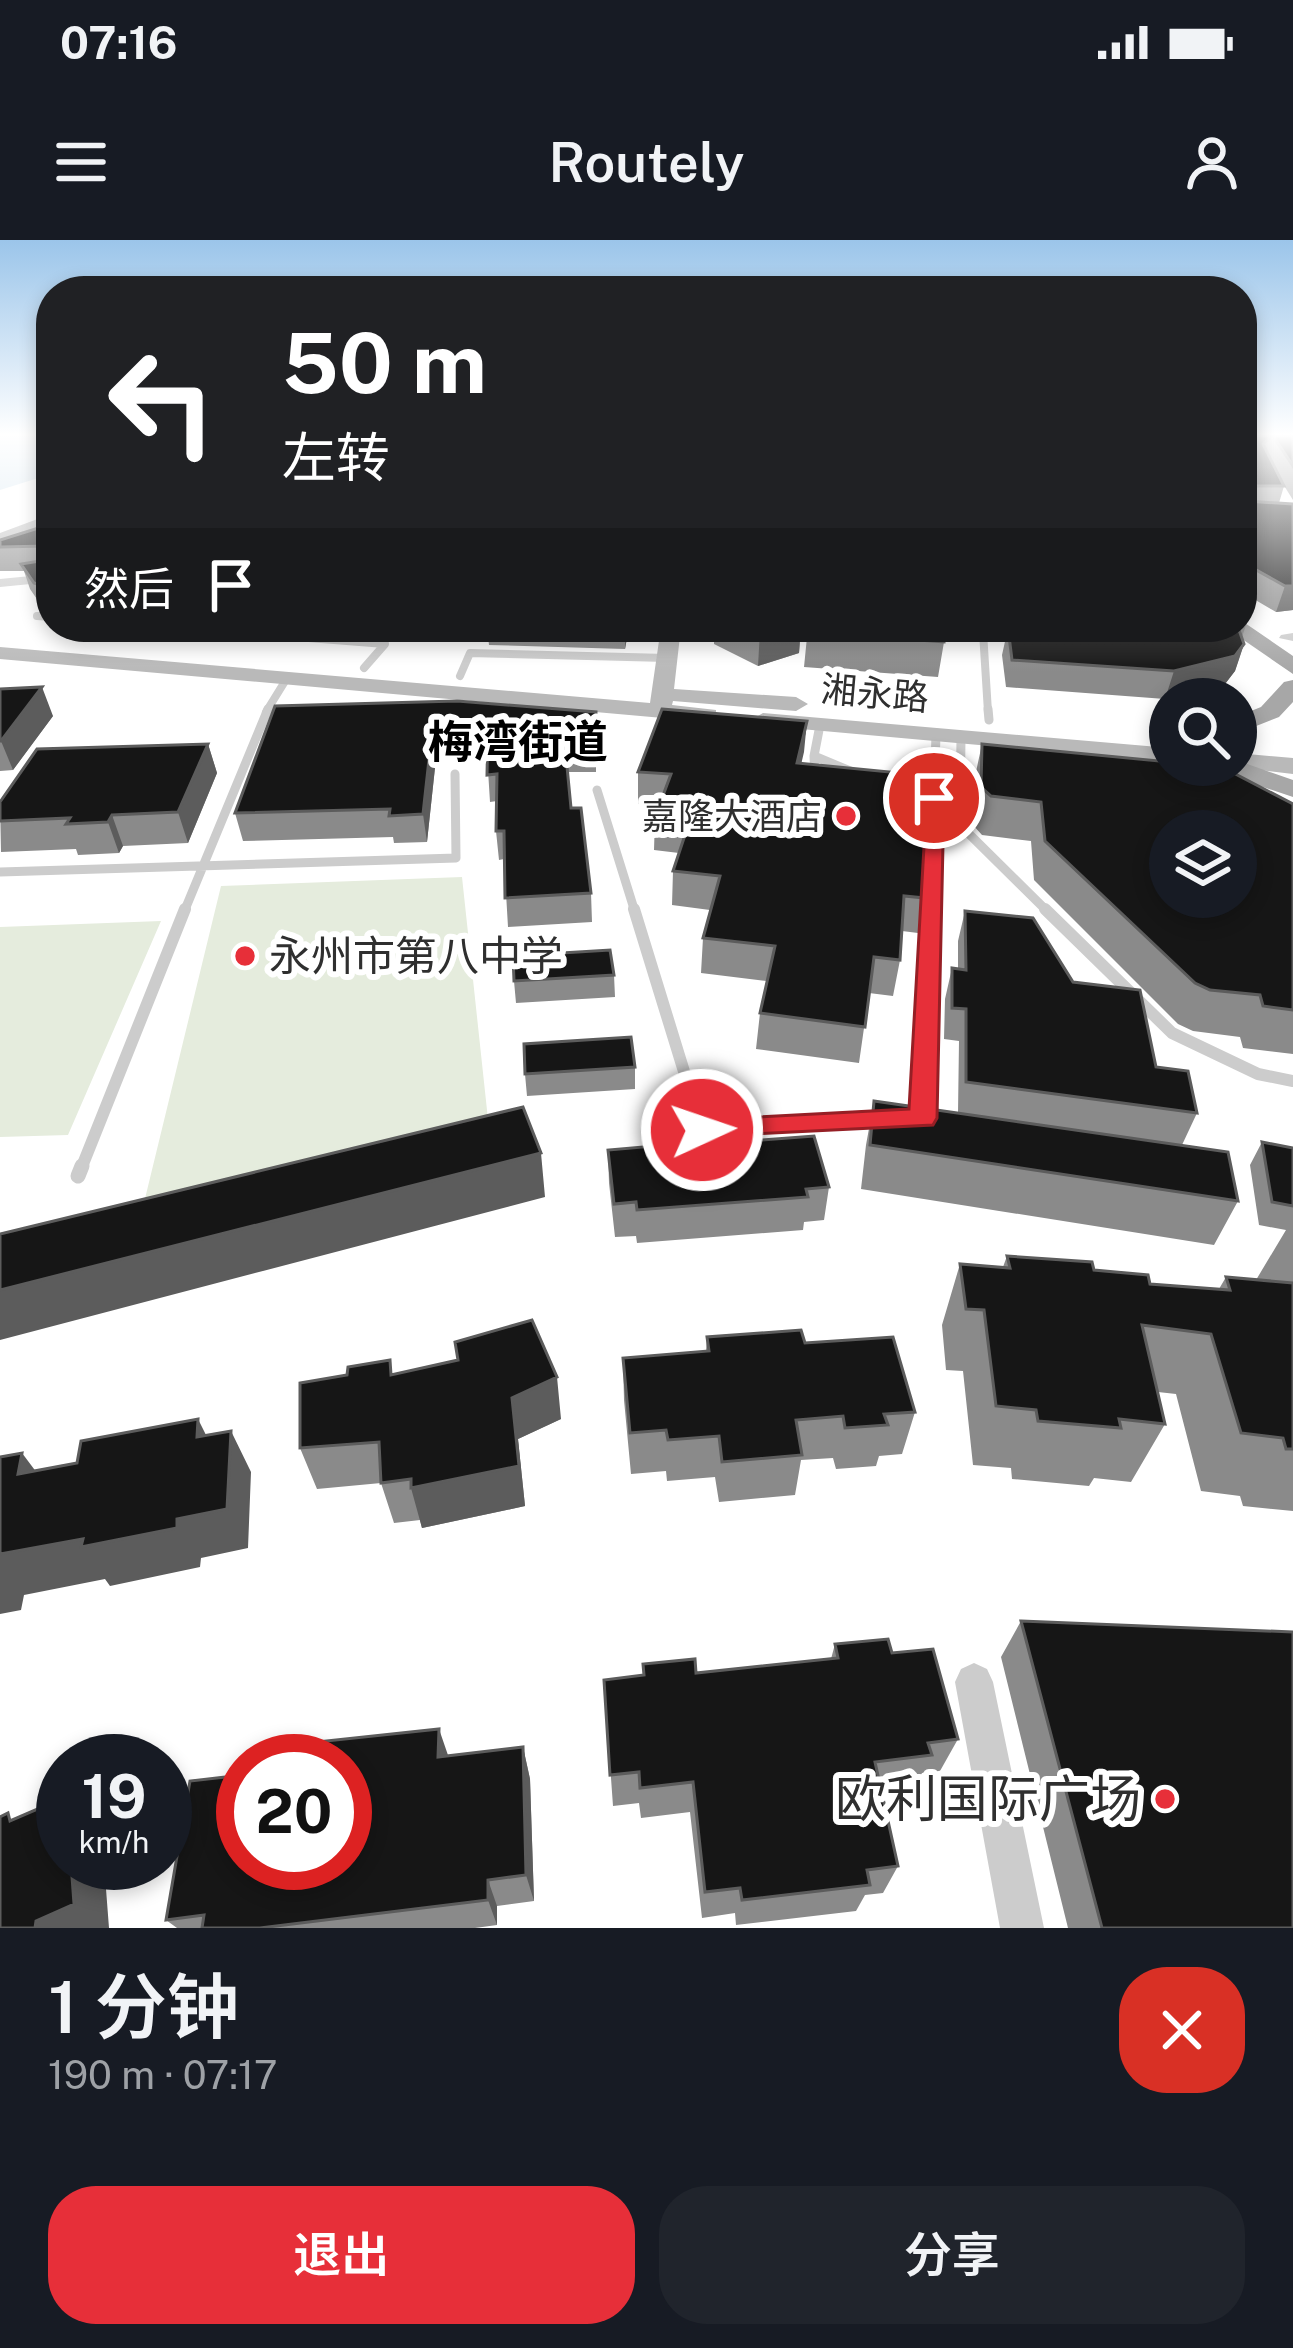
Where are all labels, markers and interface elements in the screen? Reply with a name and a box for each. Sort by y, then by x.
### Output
text: 07:16 [60,16,178,69]
icon: menu [48,129,114,195]
icon: person [1179,129,1245,195]
text: Routely [548,131,745,194]
text: 50 m [282,313,487,412]
icon: left [84,324,240,480]
text: 左转 [282,426,390,489]
icon: arrive [198,552,264,618]
text: 然后 [84,562,174,615]
street label: 湘永路 [819,667,931,719]
map controls [1149,678,1257,918]
button: search [1149,678,1257,786]
district label: 梅湾街道 [428,715,608,768]
pin [883,747,985,849]
icon: arrive [901,765,967,831]
place label: 嘉隆大酒店 [642,795,822,837]
marker: 嘉隆大酒店 [833,803,859,829]
button: layers [1149,810,1257,918]
place label: 永州市第八中学 [269,931,563,980]
marker: 永州市第八中学 [232,943,258,969]
position arrow [639,1067,765,1193]
speed limit sign: 20 [216,1734,372,1890]
text: 19 [81,1761,147,1832]
place label: 欧利国际广场 [835,1769,1141,1828]
marker: 欧利国际广场 [1152,1786,1178,1812]
text: km/h [79,1824,149,1860]
text: 1 分钟 [48,1965,239,2049]
button: close [1119,1967,1245,2093]
text: 190 m · 07:17 [48,2052,277,2098]
button: 退出 [48,2186,635,2324]
button: 分享 [659,2186,1245,2324]

